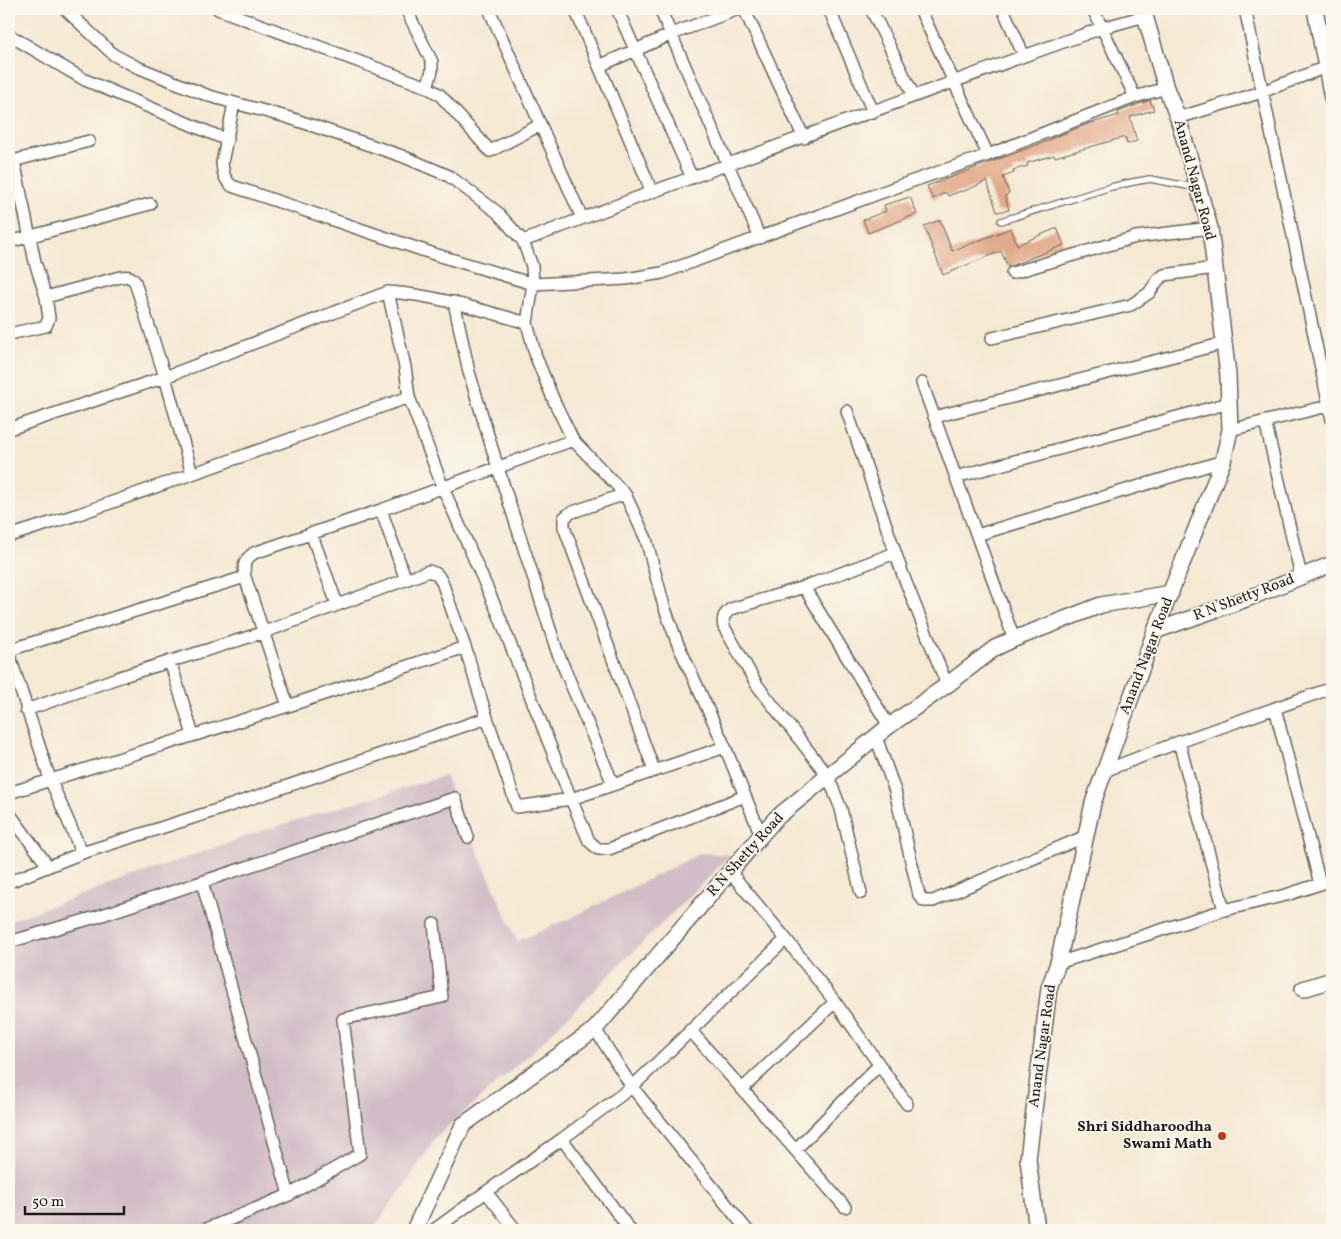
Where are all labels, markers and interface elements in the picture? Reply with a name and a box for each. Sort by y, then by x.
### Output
street label: Anand Nagar Road [1168,117,1220,243]
street label: R N Shetty Road [1190,569,1298,627]
street label: Anand Nagar Road [1115,594,1179,718]
street label: R N Shetty Road [703,808,789,902]
street label: Anand Nagar Road [1024,983,1062,1109]
place label: Shri Siddharoodha Swami Math [1077,1117,1212,1155]
marker: Shri Siddharoodha Swami Math [1216,1130,1228,1142]
scale bar [25,1184,124,1216]
text: 50 m [32,1192,64,1213]

